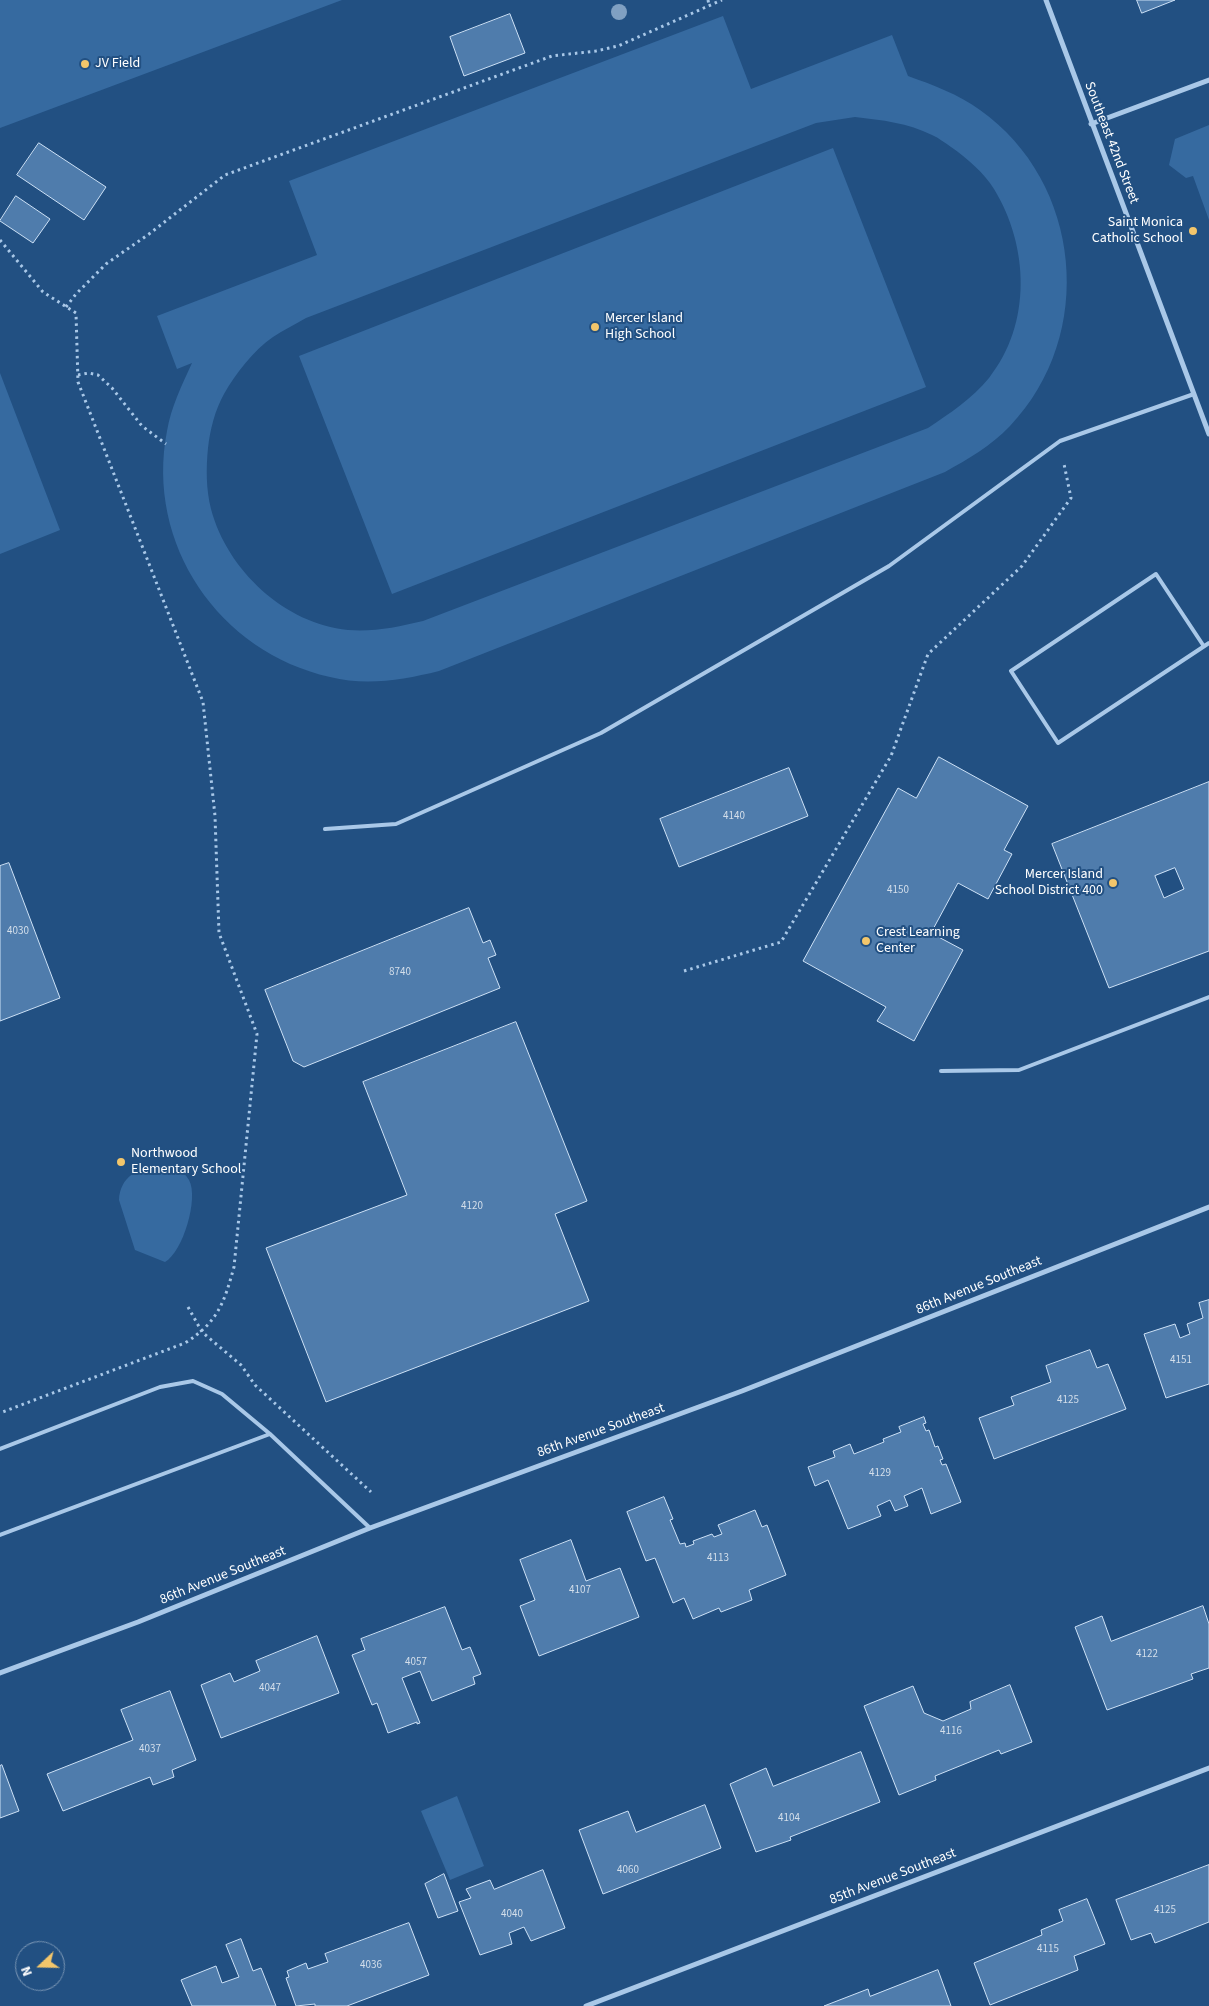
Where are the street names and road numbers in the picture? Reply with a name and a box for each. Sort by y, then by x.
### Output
street label: Southeast 42nd Street [1080,80,1142,206]
street label: 86th Avenue Southeast [914,1253,1044,1319]
street label: 86th Avenue Southeast [535,1400,667,1462]
street label: 86th Avenue Southeast [158,1543,288,1609]
street label: 85th Avenue Southeast [827,1845,959,1909]

